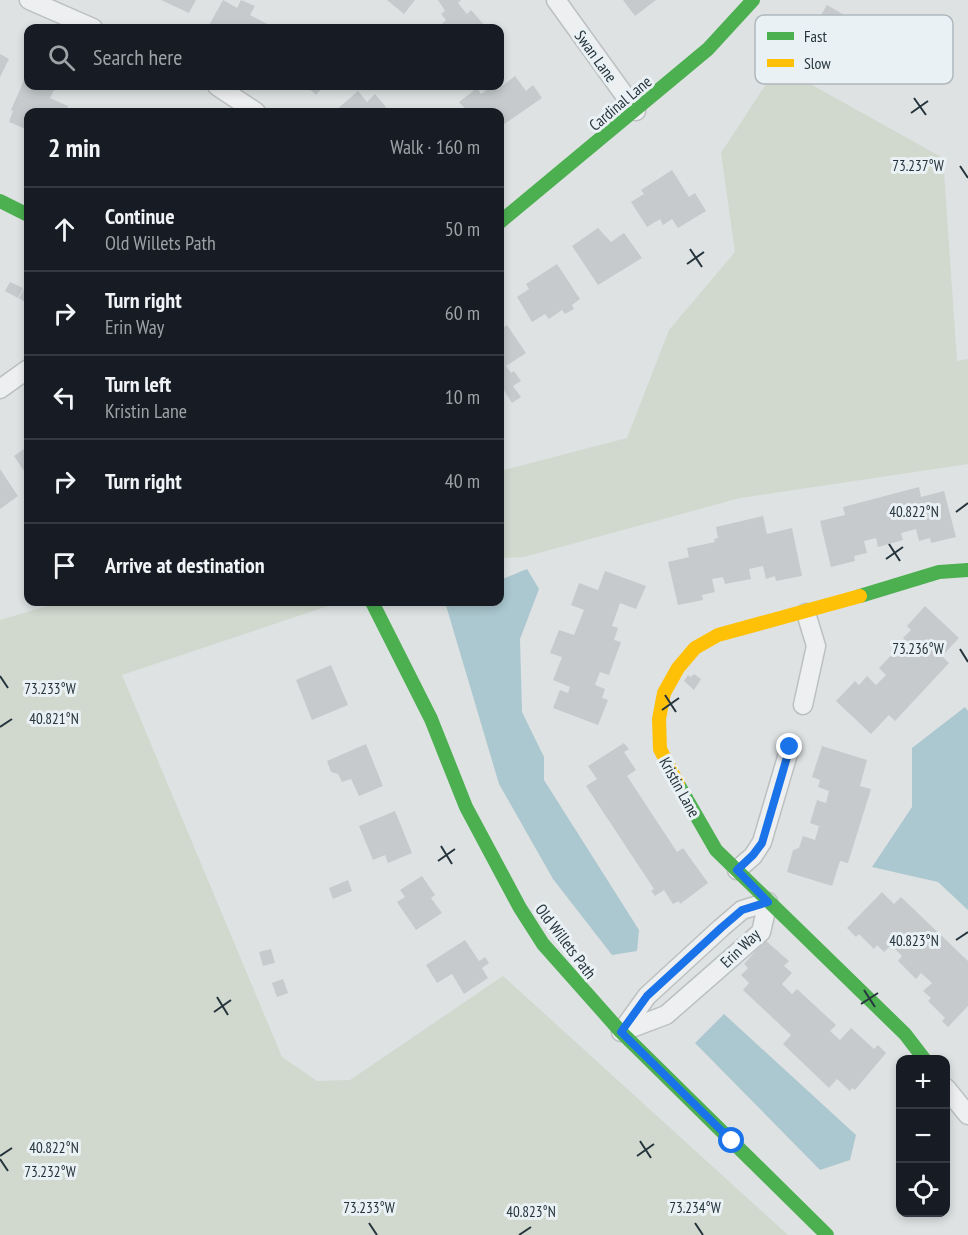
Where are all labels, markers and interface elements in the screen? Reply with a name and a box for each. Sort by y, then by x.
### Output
legend [755,15,953,84]
search box [24,24,504,90]
street label: Swan Lane [570,26,622,86]
text: Fast [804,26,827,46]
icon: search [45,41,78,74]
text: Search here [93,43,182,71]
text: Slow [804,53,831,73]
street label: Cardinal Lane [585,71,655,135]
text: 2 min [48,131,101,164]
text: Walk · 160 m [390,134,480,160]
text: 73.237°W [892,156,944,175]
text: Continue [105,202,175,230]
icon: ahead [48,213,81,246]
text: 50 m [445,216,480,242]
text: Old Willets Path [105,230,216,256]
text: Turn right [105,286,182,314]
icon: right [48,297,81,330]
text: 60 m [445,300,480,326]
text: Erin Way [105,314,164,340]
text: Turn left [105,370,171,398]
icon: left [48,381,81,414]
text: 10 m [445,384,480,410]
text: Kristin Lane [105,398,187,424]
icon: right [48,465,81,498]
text: Turn right [105,467,182,495]
text: 40 m [445,468,480,494]
text: 40.822°N [889,502,939,521]
icon: arrive [48,549,81,582]
text: Arrive at destination [105,551,265,579]
text: 73.236°W [892,639,944,658]
text: 73.233°W [24,679,76,698]
text: 40.821°N [29,709,79,728]
route end [776,733,802,759]
street label: Kristin Lane [655,753,705,821]
street label: Old Willets Path [531,900,601,982]
street label: Erin Way [716,924,764,972]
text: 40.823°N [889,931,939,950]
map controls [896,1055,950,1217]
button: + [896,1055,950,1109]
button: − [896,1109,950,1163]
route start [718,1127,744,1153]
text: 40.822°N [29,1138,79,1157]
text: 73.232°W [24,1162,76,1181]
button: locate [896,1163,950,1217]
text: 73.233°W [343,1198,395,1217]
text: 73.234°W [669,1198,721,1217]
text: 40.823°N [506,1202,556,1221]

